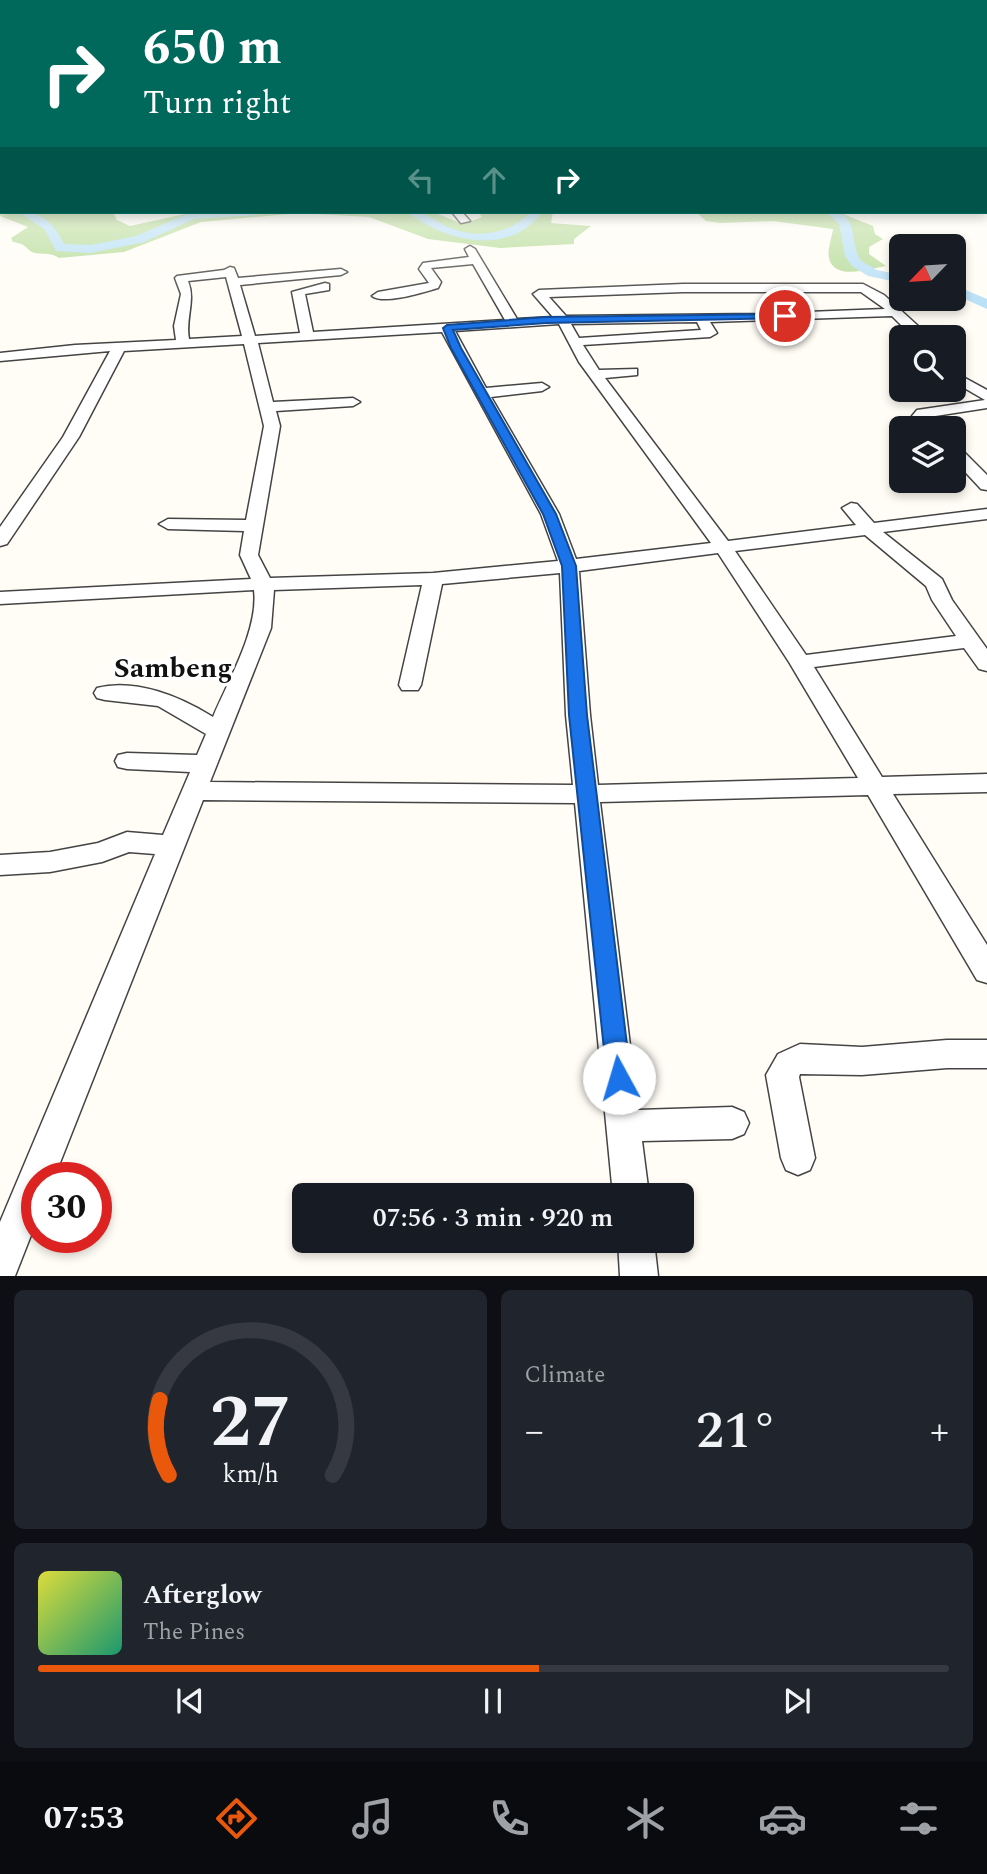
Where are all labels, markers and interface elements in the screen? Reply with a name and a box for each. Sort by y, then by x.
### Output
text: 650 m [143,11,282,86]
icon: right [28,28,119,119]
text: Turn right [143,79,291,128]
icon: left [402,161,440,199]
icon: ahead [475,161,513,199]
icon: right [548,161,586,199]
north arrow [889,234,966,312]
map controls [889,234,966,493]
pin [755,286,815,346]
icon: arrive [766,297,804,335]
button: search [889,325,966,402]
button: layers [889,416,966,493]
district label: Sambeng [114,647,232,690]
position arrow [582,1041,656,1115]
speed limit sign: 30 [21,1162,112,1253]
text: 07:56 · 3 min · 920 m [373,1198,613,1238]
text: Climate [525,1358,605,1393]
text: 27 [209,1369,291,1480]
text: 21° [696,1392,778,1471]
text: − [525,1403,544,1461]
text: + [930,1403,949,1461]
text: km/h [222,1456,278,1494]
text: Afterglow [143,1575,262,1615]
text: The Pines [143,1615,245,1650]
icon: previous [171,1682,209,1720]
icon: pause [474,1682,512,1720]
icon: next [778,1682,816,1720]
text: 07:53 [44,1794,124,1843]
icon: directions [212,1794,261,1843]
icon: music [348,1794,397,1843]
icon: phone [485,1794,534,1843]
icon: climate [621,1794,670,1843]
icon: car [758,1794,807,1843]
icon: filters [894,1794,943,1843]

